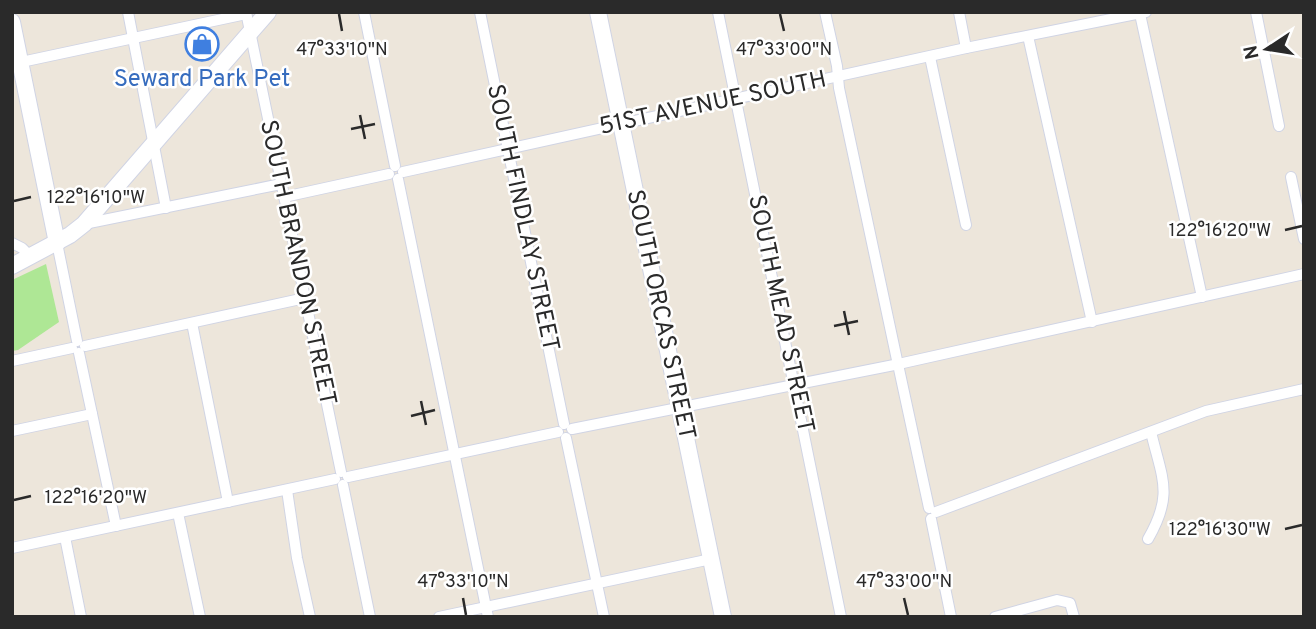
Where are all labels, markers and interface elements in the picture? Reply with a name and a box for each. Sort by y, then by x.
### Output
north arrow [1232,14,1302,84]
shop icon: Seward Park Pet [183,25,221,63]
text: 47°33'10"N [296,39,388,62]
text: 47°33'00"N [736,39,832,62]
text: N [1239,43,1265,61]
place label: Seward Park Pet [114,65,290,95]
street label: 51ST AVENUE SOUTH [597,65,829,143]
street label: SOUTH FINDLAY STREET [479,82,565,354]
street label: SOUTH BRANDON STREET [252,117,342,409]
text: 122°16'10"W [47,187,145,210]
street label: SOUTH ORCAS STREET [619,187,701,443]
street label: SOUTH MEAD STREET [740,192,820,436]
text: 122°16'20"W [1169,220,1271,243]
text: 122°16'20"W [45,487,147,510]
text: 122°16'30"W [1169,519,1271,542]
text: 47°33'10"N [417,571,509,594]
text: 47°33'00"N [856,571,952,594]

